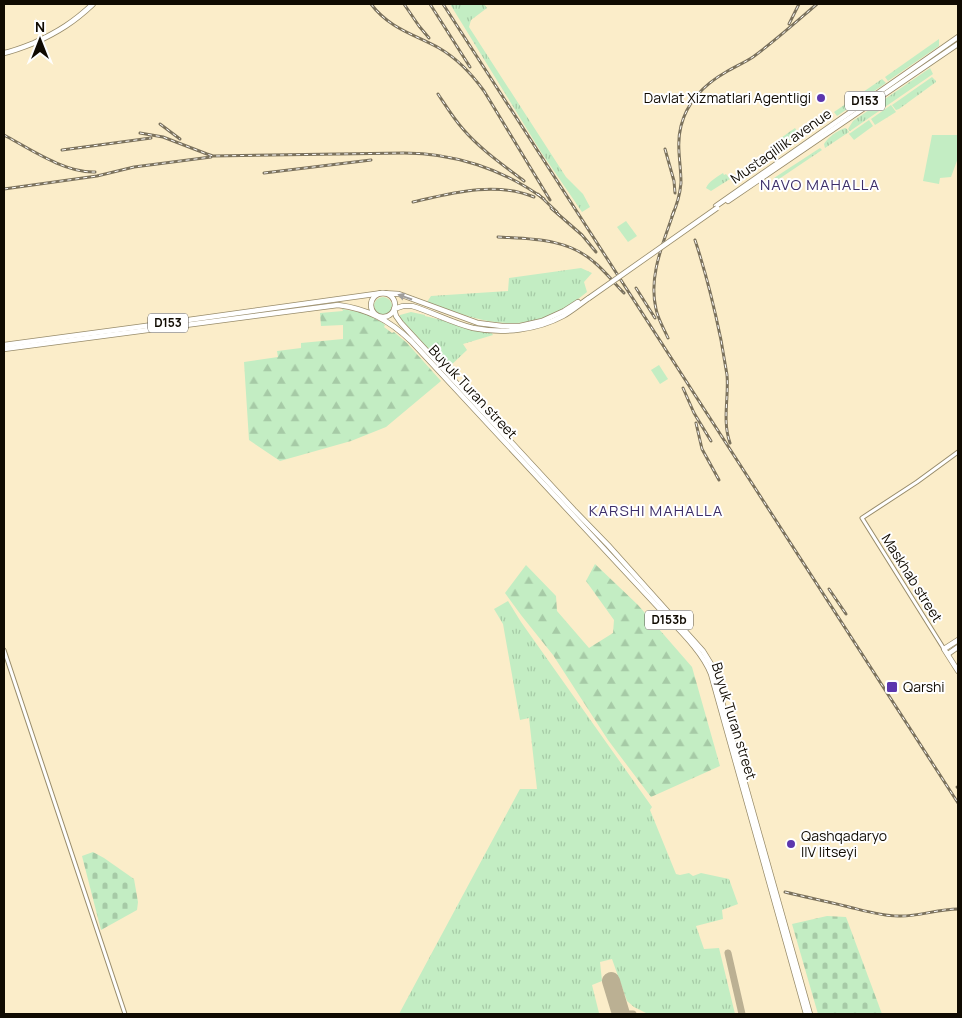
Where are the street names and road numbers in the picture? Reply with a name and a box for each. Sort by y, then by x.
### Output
road number: D153 [845,92,885,110]
street label: Mustaqillik avenue [726,104,835,188]
road number: D153 [148,314,188,332]
street label: Buyuk Turan street [425,341,522,443]
street label: Maskhab street [878,530,947,626]
road number: D153b [645,610,693,630]
street label: Buyuk Turan street [708,660,761,782]

